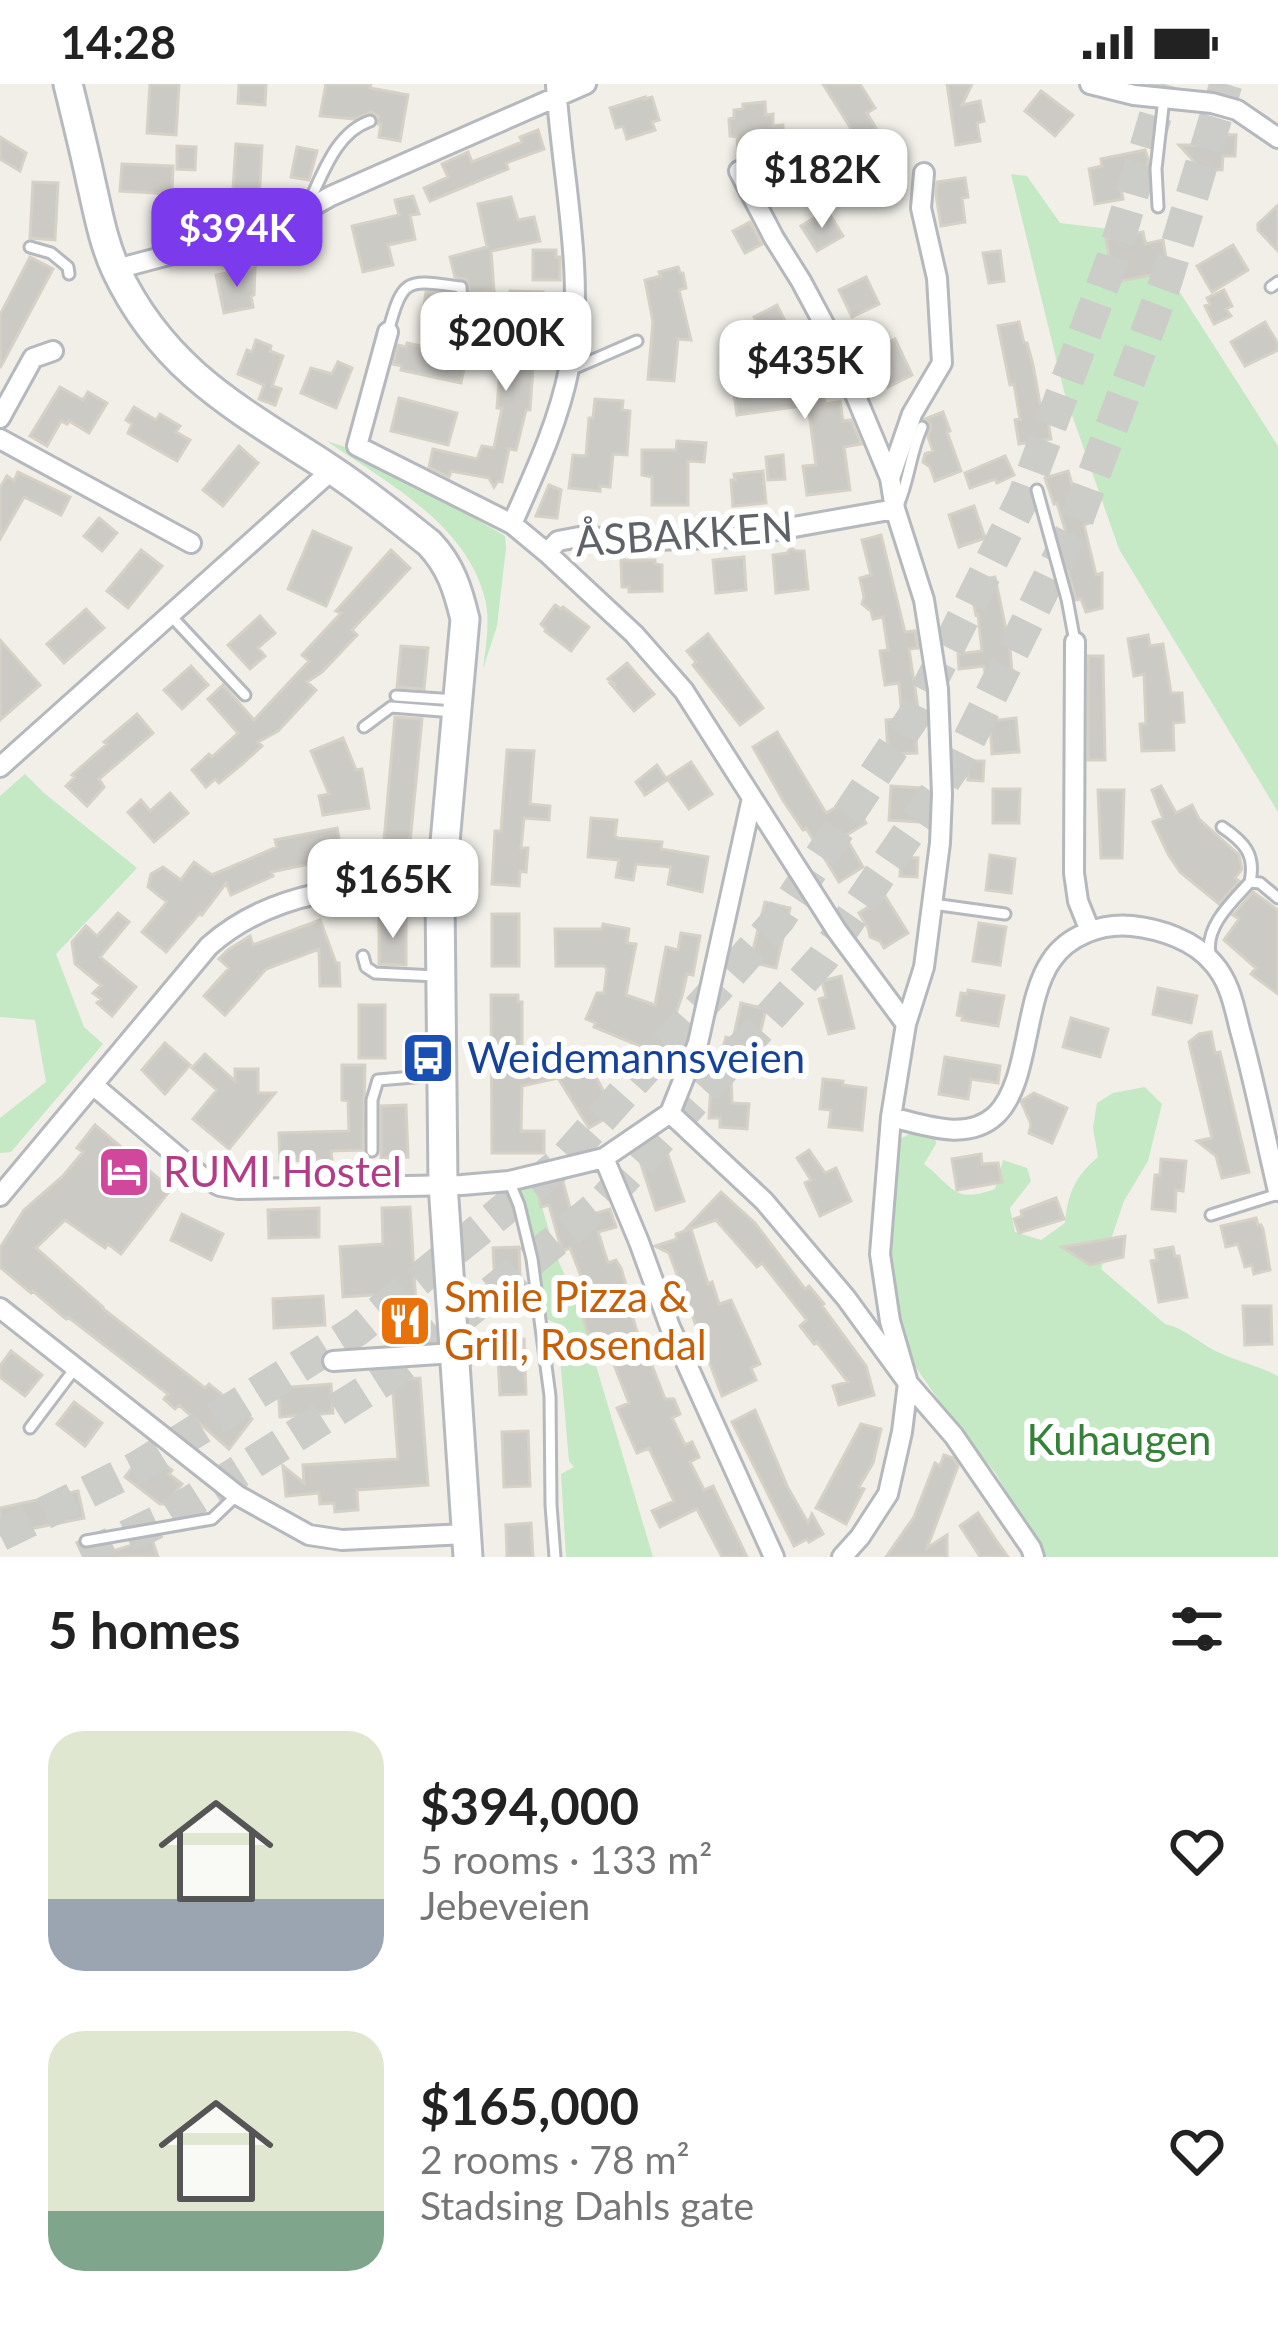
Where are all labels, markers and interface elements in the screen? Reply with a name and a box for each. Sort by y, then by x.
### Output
text: 14:28 [60,15,176,69]
pin: $182K [738,129,906,231]
text: $182K [763,145,881,191]
pin: $394K [153,188,321,290]
text: $394K [178,204,296,250]
pin: $200K [422,292,590,394]
text: $200K [447,308,565,354]
pin: $435K [721,320,889,422]
text: $435K [746,336,864,382]
street label: ÅSBAKKEN [573,500,795,566]
pin: $165K [309,839,477,941]
text: $165K [334,855,452,901]
bus stop icon: Weidemannsveien [400,1030,456,1086]
place label: Weidemannsveien [467,1032,805,1082]
hotel icon: RUMI Hostel [96,1144,152,1200]
place label: RUMI Hostel [163,1146,402,1196]
place label: Smile Pizza & Grill, Rosendal [444,1271,707,1369]
restaurant icon: Smile Pizza & Grill, Rosendal [377,1293,433,1349]
park label: Kuhaugen [1026,1414,1212,1464]
icon: filters [1164,1596,1230,1662]
text: 5 homes [48,1599,240,1660]
text: $394,000 [420,1775,639,1836]
icon: home [144,1779,288,1923]
icon: heart [1164,1818,1230,1884]
text: 5 rooms · 133 m² [420,1836,712,1882]
text: Jebeveien [420,1882,590,1928]
text: $165,000 [420,2075,639,2136]
icon: home [144,2079,288,2223]
icon: heart [1164,2118,1230,2184]
text: 2 rooms · 78 m² [420,2136,690,2182]
text: Stadsing Dahls gate [420,2182,754,2228]

